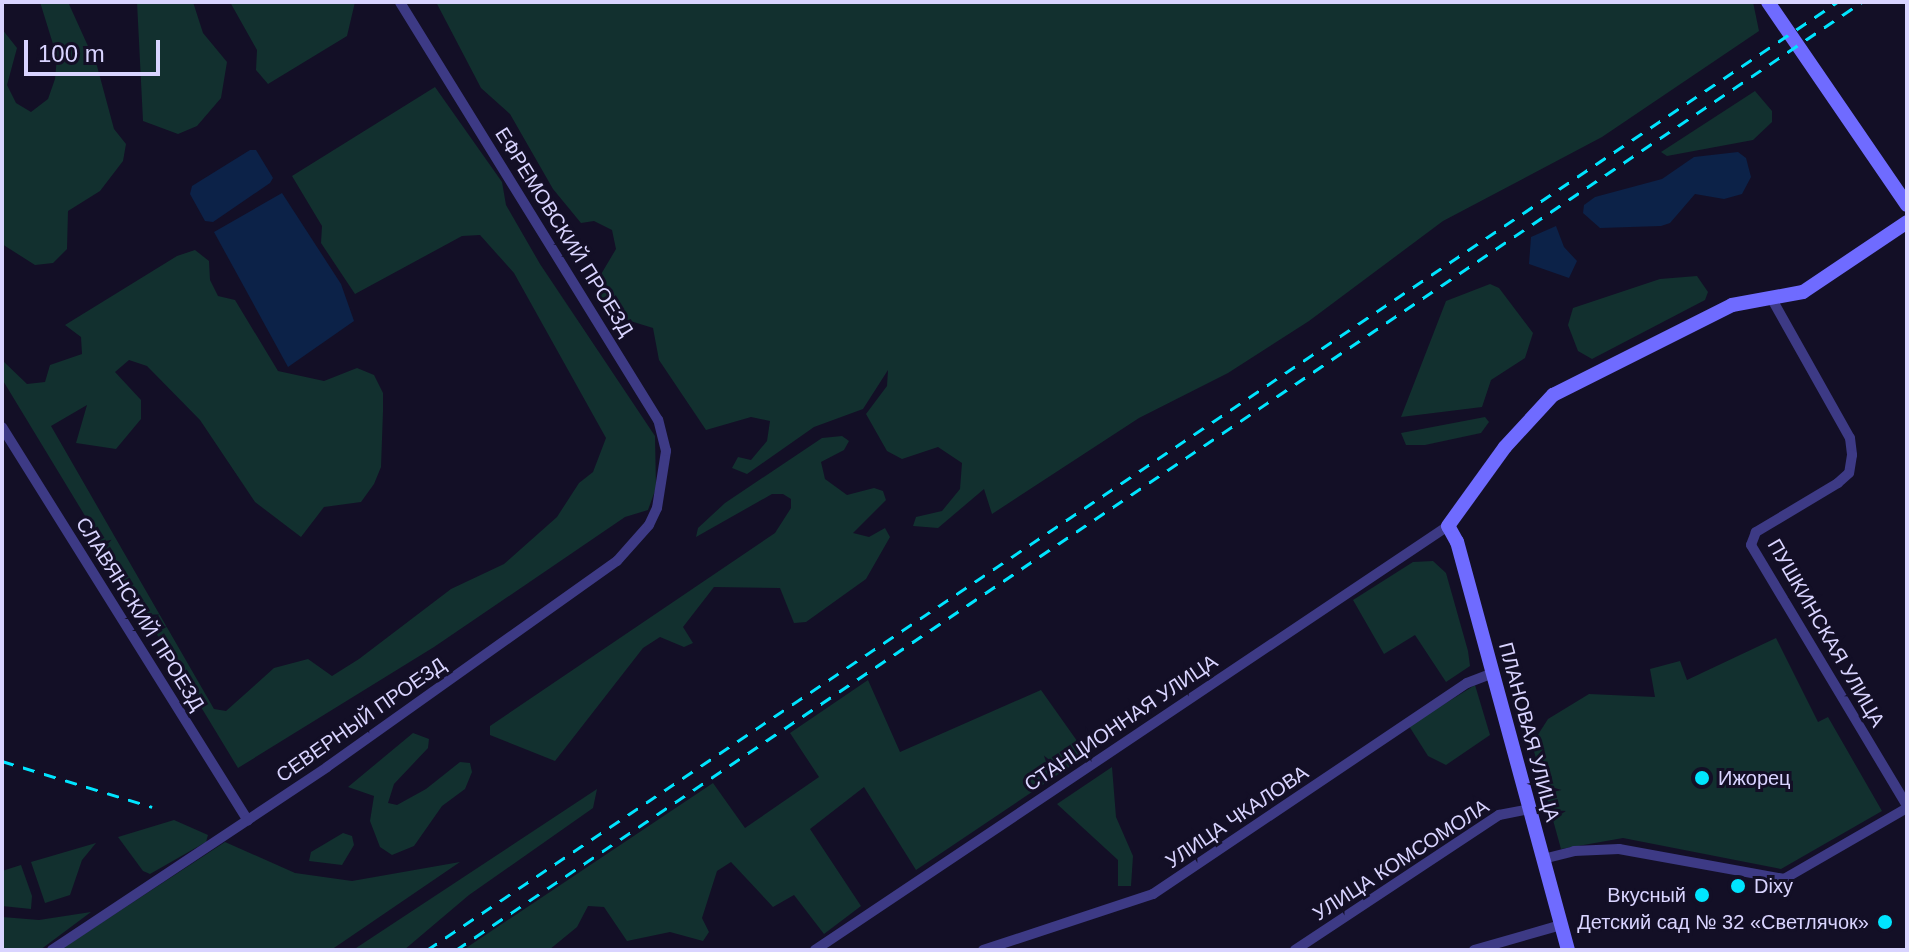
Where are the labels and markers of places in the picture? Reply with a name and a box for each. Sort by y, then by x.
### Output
place label: Ижорец [1718,766,1791,790]
marker: Ижорец [1693,769,1711,787]
place label: Dixy [1754,874,1793,898]
marker: Dixy [1729,877,1747,895]
place label: Вкусный [1607,883,1686,907]
marker: Вкусный [1693,886,1711,904]
place label: Детский сад № 32 «Светлячок» [1577,910,1869,934]
marker: Детский сад № 32 «Светлячок» [1876,913,1894,931]

